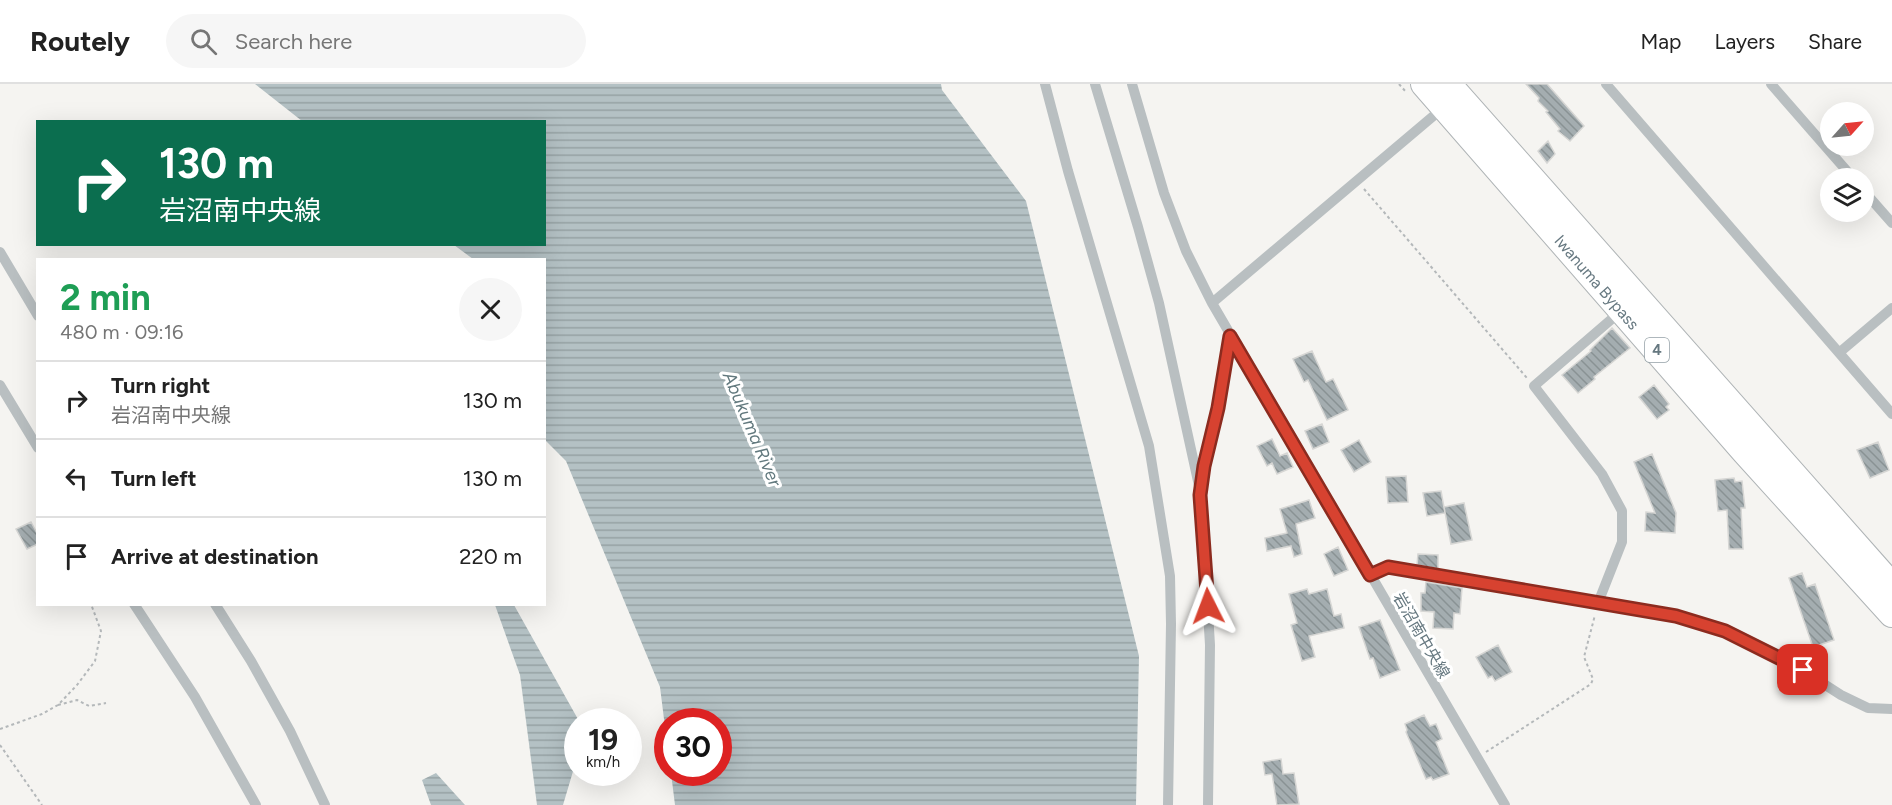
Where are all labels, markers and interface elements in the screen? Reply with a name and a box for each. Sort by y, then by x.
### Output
search box [166,14,586,68]
text: Routely [30,24,130,58]
icon: search [187,25,220,58]
text: Search here [235,28,352,55]
text: Map [1641,29,1681,54]
text: Layers [1714,29,1775,54]
text: Share [1808,29,1862,54]
north arrow [1820,102,1874,156]
map controls [1820,102,1874,222]
text: 130 m [159,138,274,189]
icon: right [60,144,138,222]
button: layers [1820,168,1874,222]
text: 岩沼南中央線 [159,194,321,227]
street label: Iwanuma Bypass [1550,231,1643,334]
text: 2 min [60,276,151,319]
button: close [459,278,522,341]
text: 480 m · 09:16 [60,320,183,344]
road number: 4 [1645,338,1669,362]
water label: Abukuma River [718,367,786,491]
text: Turn right [111,372,210,399]
icon: right [60,384,93,417]
text: 130 m [463,387,522,414]
text: 岩沼南中央線 [111,403,231,427]
icon: left [60,462,93,495]
text: Turn left [111,465,197,492]
text: 130 m [463,465,522,492]
icon: arrive [60,540,93,573]
text: Arrive at destination [111,543,319,570]
text: 220 m [459,543,522,570]
position arrow [1176,574,1240,638]
street label: 岩沼南中央線 [1389,589,1454,682]
pin [1777,644,1828,695]
icon: arrive [1786,653,1819,686]
speed limit sign: 30 [654,708,732,786]
text: 19 [588,721,618,758]
text: km/h [586,753,620,771]

